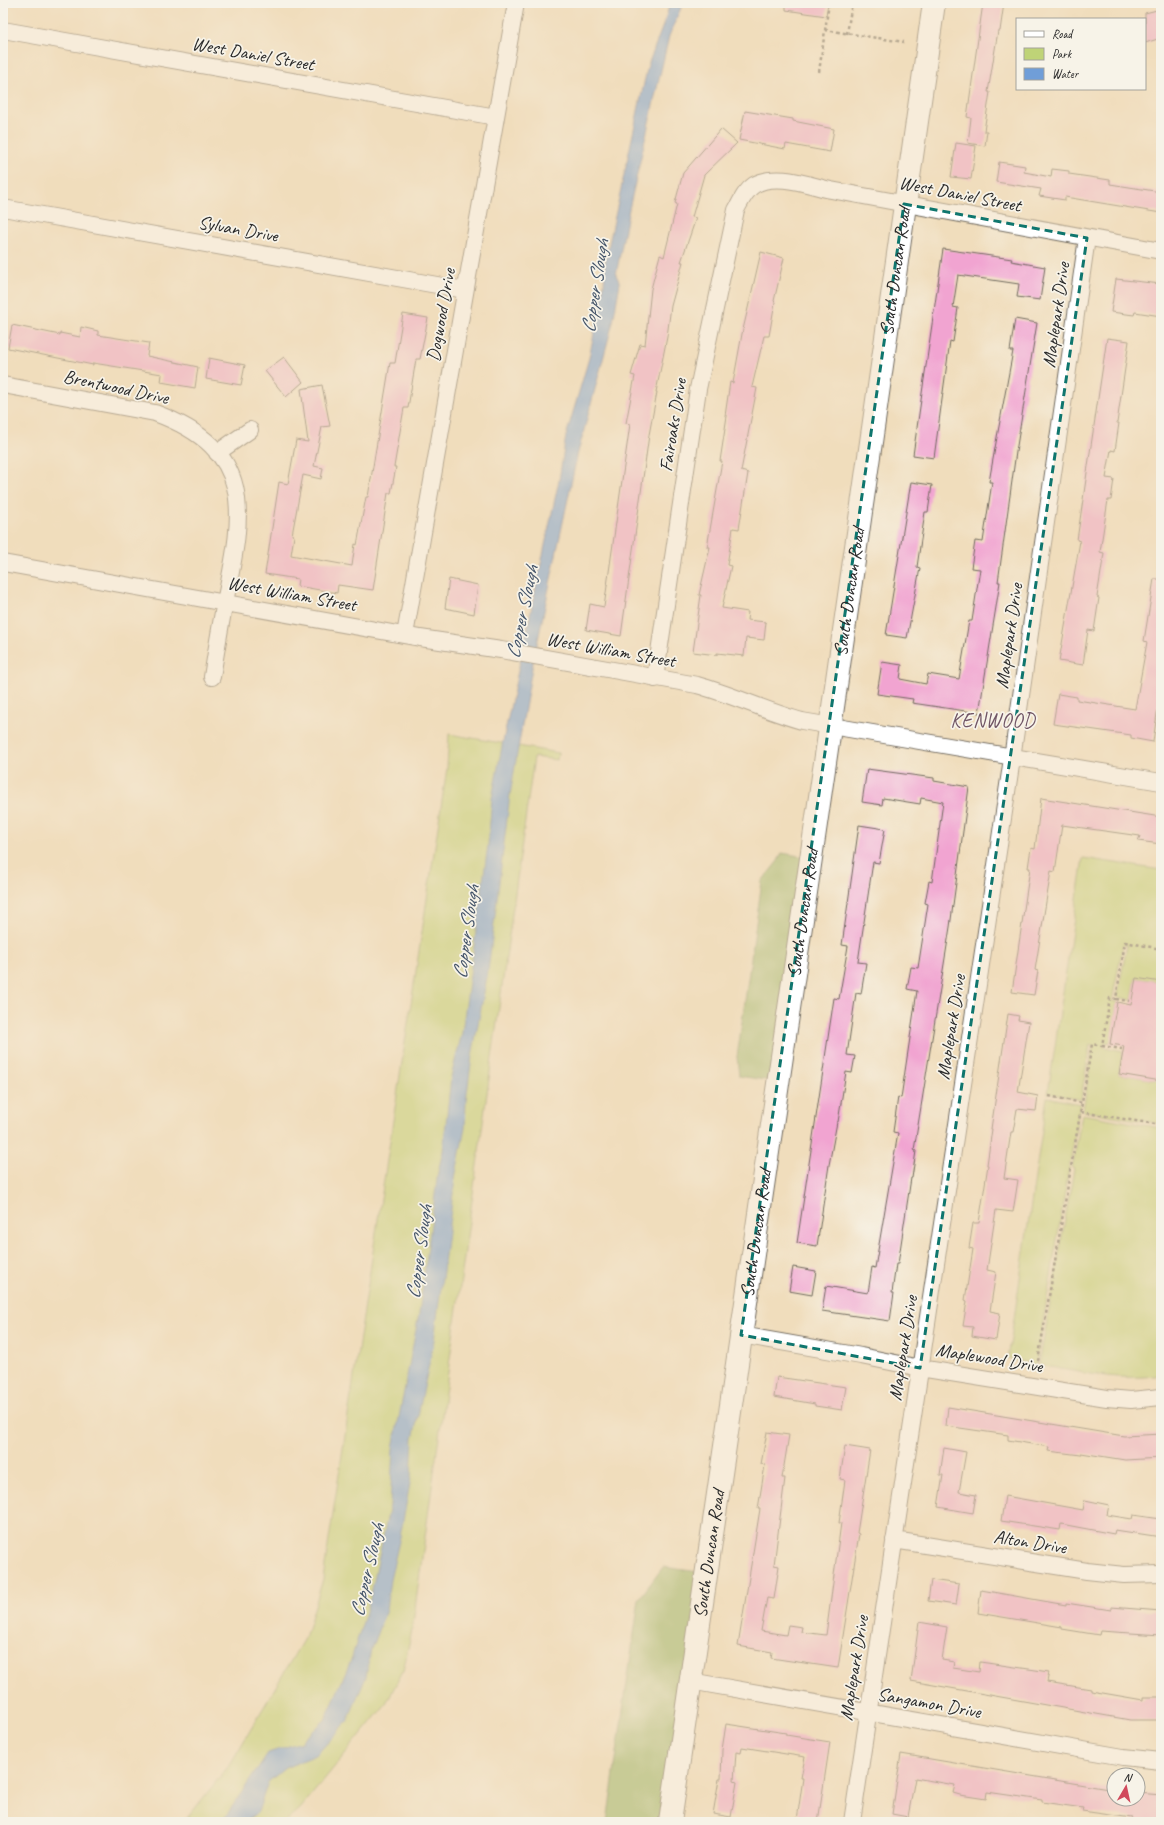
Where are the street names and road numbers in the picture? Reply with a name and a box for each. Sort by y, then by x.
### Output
street label: West Daniel Street [190,31,317,77]
street label: West Daniel Street [897,170,1024,218]
street label: South Duncan Road [874,203,917,337]
street label: Sylvan Drive [196,210,281,248]
street label: Maplepark Drive [1037,259,1076,369]
street label: Dogwood Drive [421,265,461,363]
street label: Brentwood Drive [61,364,173,410]
street label: Fairoaks Drive [654,375,692,473]
street label: South Duncan Road [828,524,871,658]
street label: West William Street [226,571,360,617]
street label: Maplepark Drive [990,580,1029,690]
street label: West William Street [545,627,679,673]
street label: South Duncan Road [782,845,825,978]
street label: Maplepark Drive [931,971,971,1081]
street label: South Duncan Road [735,1165,778,1299]
street label: Maplepark Drive [883,1292,923,1402]
street label: Maplewood Drive [934,1338,1046,1379]
street label: South Duncan Road [688,1486,731,1619]
street label: Alton Drive [992,1524,1070,1560]
street label: Maplepark Drive [834,1612,874,1722]
street label: Sangamon Drive [875,1682,984,1724]

